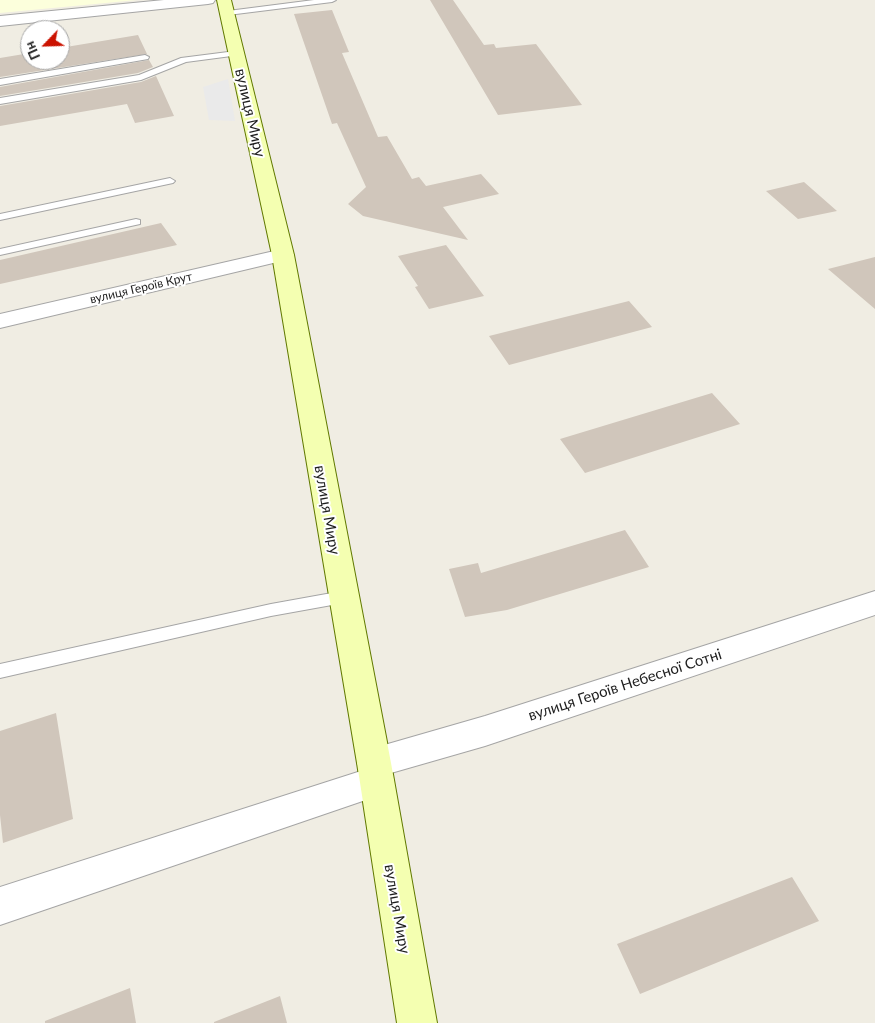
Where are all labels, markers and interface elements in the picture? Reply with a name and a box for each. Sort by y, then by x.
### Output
north arrow [20,20,70,70]
text: Пн [20,39,43,63]
street label: вулиця Миру [231,67,269,159]
street label: вулиця Героїв Крут [88,269,194,307]
street label: вулиця Миру [310,464,344,556]
street label: вулиця Героїв Небесної Сотні [526,645,724,725]
street label: вулиця Миру [380,863,414,955]

